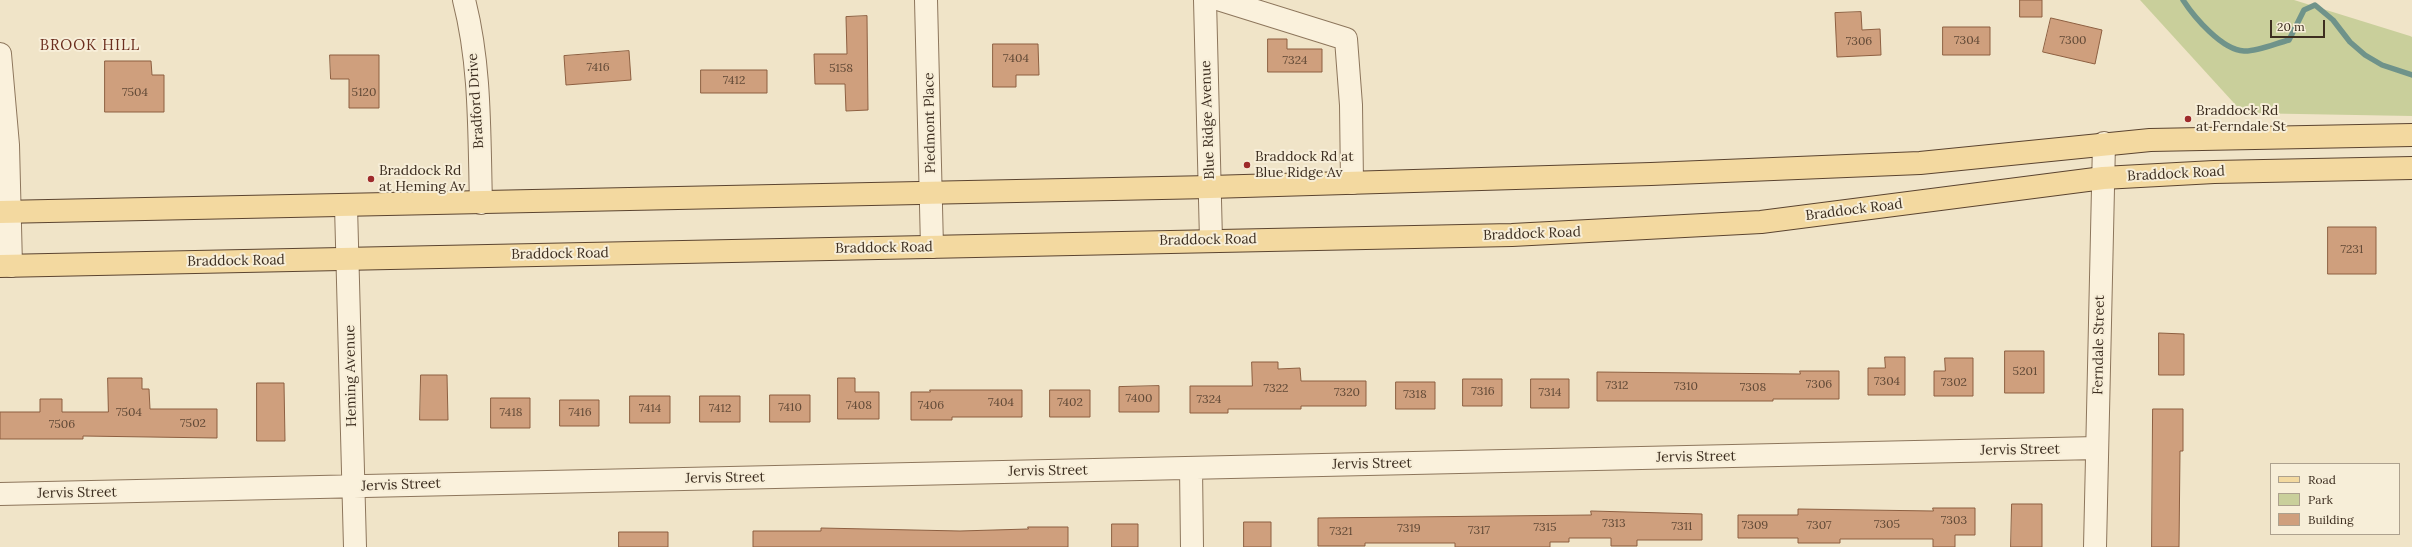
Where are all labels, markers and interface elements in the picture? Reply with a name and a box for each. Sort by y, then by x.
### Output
scale bar [2272,12,2327,38]
text: 20 m [2277,19,2305,34]
house number: 7304 [1954,34,1980,48]
house number: 7300 [2059,34,2087,48]
house number: 7306 [1846,35,1872,49]
district label: BROOK HILL [40,37,140,55]
house number: 7404 [1003,52,1029,66]
street label: Bradford Drive [464,53,488,149]
house number: 7324 [1283,54,1307,68]
street label: Blue Ridge Avenue [1198,60,1218,180]
house number: 7416 [586,61,610,75]
house number: 5158 [829,62,853,76]
street label: Piedmont Place [921,72,939,174]
house number: 7412 [723,74,745,88]
house number: 7504 [122,86,148,100]
house number: 5120 [352,86,376,100]
place label: Braddock Rd at Ferndale St [2196,103,2286,136]
marker: Braddock Rd at Ferndale St [2183,114,2193,124]
place label: Braddock Rd at Blue Ridge Av [1255,149,1354,182]
marker: Braddock Rd at Blue Ridge Av [1242,160,1252,170]
place label: Braddock Rd at Heming Av [379,163,465,196]
street label: Braddock Road [2127,163,2225,185]
marker: Braddock Rd at Heming Av [366,174,376,184]
street label: Braddock Road [1804,196,1904,224]
street label: Braddock Road [1483,224,1581,244]
street label: Braddock Road [1159,231,1257,249]
street label: Braddock Road [835,239,933,257]
house number: 7231 [2341,243,2363,257]
street label: Braddock Road [511,245,609,263]
street label: Braddock Road [187,252,285,270]
street label: Ferndale Street [2090,295,2108,395]
street label: Heming Avenue [342,325,360,427]
house number: 5201 [2013,365,2037,379]
house number: 7304 [1874,375,1900,389]
house number: 7302 [1941,376,1967,390]
house number: 7306 [1806,378,1832,392]
house number: 7312 [1605,379,1629,393]
house number: 7310 [1674,380,1698,394]
house number: 7308 [1740,381,1766,395]
house number: 7322 [1263,382,1289,396]
house number: 7316 [1471,385,1495,399]
house number: 7320 [1334,386,1360,400]
house number: 7314 [1538,386,1562,400]
house number: 7318 [1403,388,1427,402]
house number: 7400 [1126,392,1152,406]
house number: 7324 [1197,393,1221,407]
house number: 7404 [988,396,1014,410]
house number: 7402 [1057,396,1083,410]
house number: 7408 [846,399,872,413]
house number: 7406 [918,399,944,413]
house number: 7410 [778,401,802,415]
house number: 7414 [639,402,661,416]
house number: 7412 [709,402,731,416]
house number: 7504 [116,406,142,420]
house number: 7418 [500,406,522,420]
house number: 7416 [568,406,592,420]
house number: 7502 [180,417,206,431]
house number: 7506 [49,418,75,432]
street label: Jervis Street [1980,441,2060,459]
street label: Jervis Street [1656,448,1736,466]
street label: Jervis Street [1332,455,1412,473]
street label: Jervis Street [1008,462,1088,480]
legend [2270,463,2400,535]
street label: Jervis Street [685,469,765,487]
text: Road [2308,472,2336,487]
street label: Jervis Street [361,475,441,495]
street label: Jervis Street [37,484,117,502]
text: Park [2308,492,2333,507]
text: Building [2308,512,2354,527]
house number: 7303 [1941,514,1967,528]
house number: 7313 [1602,517,1626,531]
house number: 7305 [1874,518,1900,532]
house number: 7309 [1742,519,1768,533]
house number: 7307 [1807,519,1831,533]
house number: 7311 [1672,520,1692,534]
house number: 7315 [1533,521,1557,535]
house number: 7319 [1397,522,1421,536]
house number: 7317 [1468,524,1490,538]
house number: 7321 [1329,525,1353,539]

